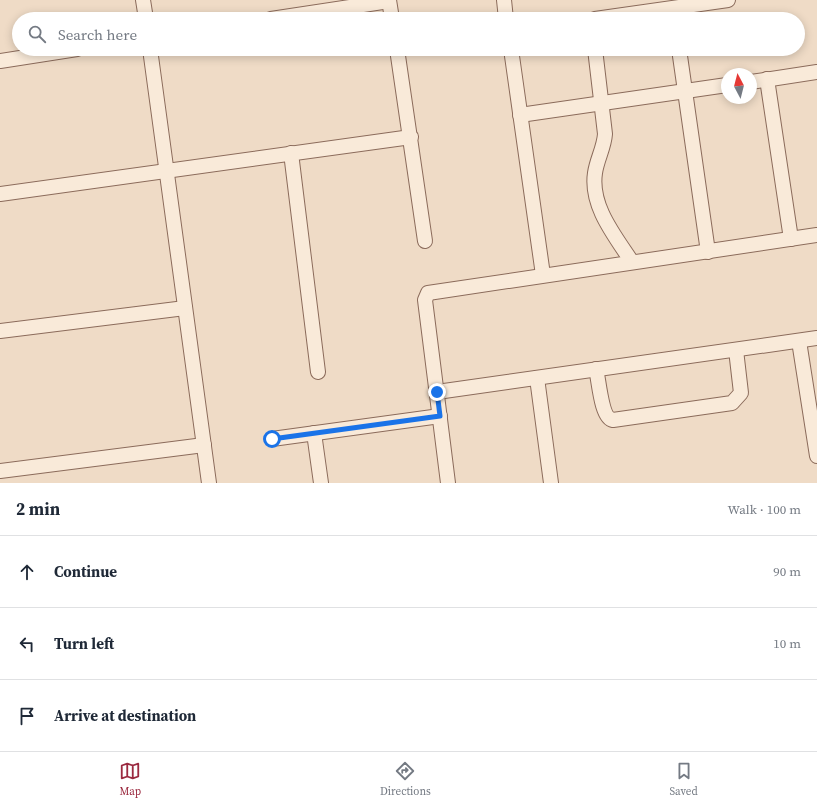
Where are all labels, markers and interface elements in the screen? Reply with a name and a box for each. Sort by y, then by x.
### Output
search box [12,12,805,56]
icon: search [26,23,48,45]
text: Search here [58,24,137,45]
north arrow [721,68,757,104]
route end [428,383,446,401]
route start [263,430,281,448]
text: 2 min [16,497,60,521]
text: Walk · 100 m [728,501,801,518]
icon: ahead [16,561,38,583]
text: Continue [54,561,117,582]
text: 90 m [773,563,801,580]
icon: left [16,633,38,655]
text: Turn left [54,633,114,654]
text: 10 m [773,635,801,652]
icon: arrive [16,705,38,727]
text: Arrive at destination [54,705,196,726]
tab: Map [119,760,141,799]
tab: Directions [380,760,431,799]
tab: Saved [669,760,698,799]

